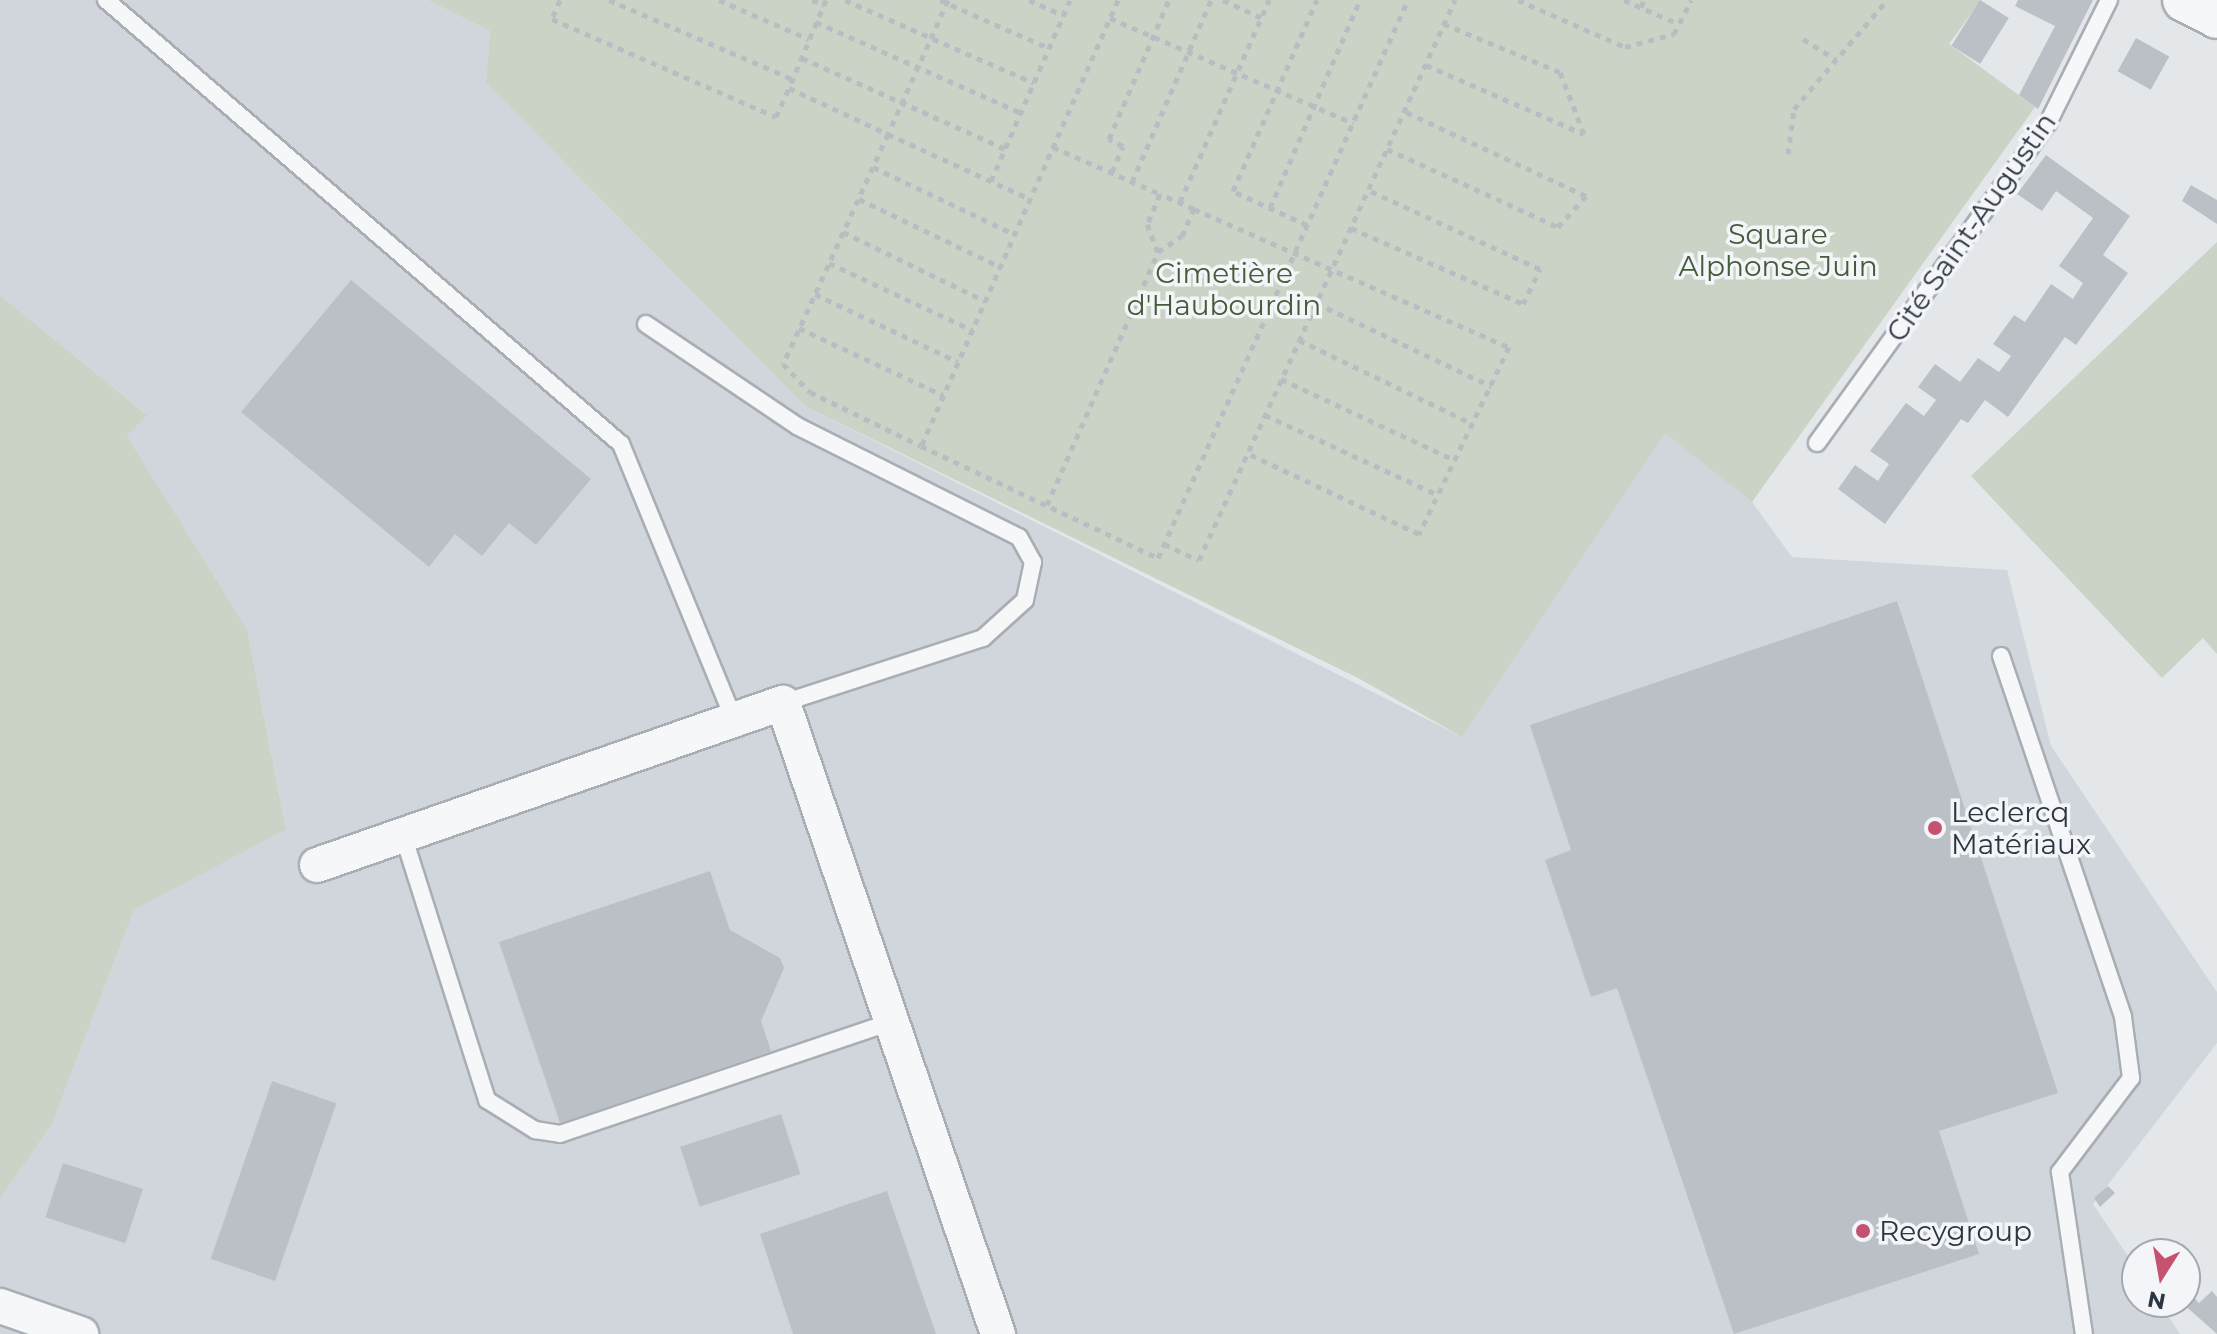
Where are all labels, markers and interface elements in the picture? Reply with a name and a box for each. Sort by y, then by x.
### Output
street label: Cité Saint-Augustin [1879,106,2063,348]
park label: Square Alphonse Juin [1678,217,1878,283]
park label: Cimetière d'Haubourdin [1127,256,1321,322]
place label: Leclercq Matériaux [1951,795,2091,861]
marker: Leclercq Matériaux [1926,819,1944,837]
place label: Recygroup [1879,1214,2032,1248]
marker: Recygroup [1854,1222,1872,1240]
north arrow [2121,1238,2201,1318]
text: N [2145,1285,2168,1315]

